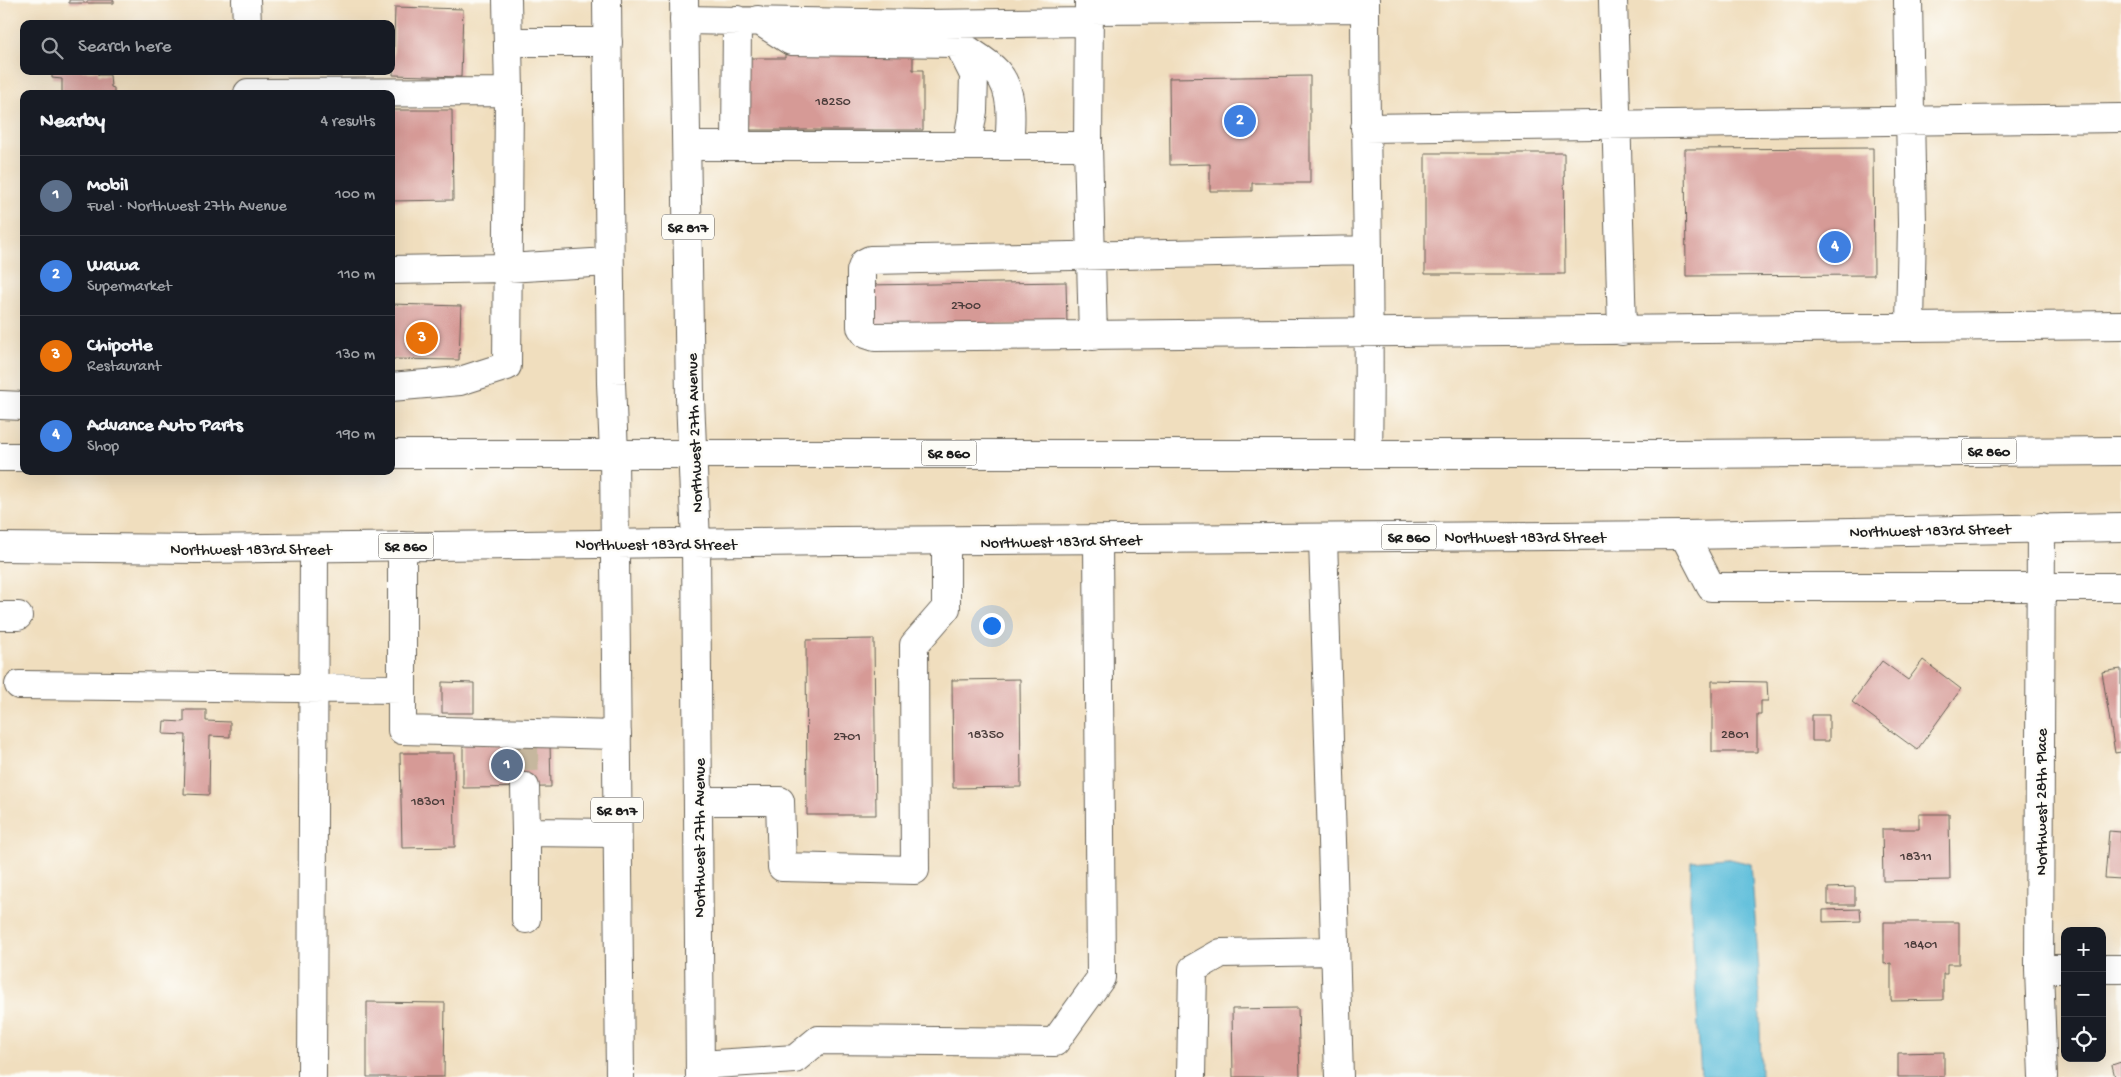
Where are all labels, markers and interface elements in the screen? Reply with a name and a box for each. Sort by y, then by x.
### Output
search box [20,20,395,75]
icon: search [38,34,66,62]
text: Search here [78,36,172,59]
house number: 18250 [814,94,851,111]
pin: 2 [1224,102,1256,140]
text: Nearby [40,110,105,135]
text: 4 results [320,113,375,132]
text: Mobil [87,175,128,198]
text: 1 [53,186,59,205]
text: 100 m [335,186,375,205]
text: Fuel · Northwest 27th Avenue [87,198,287,217]
road number: SR 817 [662,214,714,240]
pin: 4 [1819,228,1851,266]
text: Wawa [87,255,139,278]
text: 2 [52,266,60,285]
text: 110 m [338,266,375,285]
text: Supermarket [87,278,172,297]
house number: 2700 [951,298,981,315]
pin: 3 [406,319,438,357]
text: Chipotle [87,335,153,358]
text: 3 [52,346,60,365]
text: 130 m [336,346,375,365]
street label: Northwest 27th Avenue [684,352,709,513]
text: Restaurant [87,358,161,377]
text: Advance Auto Parts [87,415,243,438]
text: 4 [52,426,60,445]
text: 190 m [336,426,375,445]
text: Shop [87,438,119,457]
road number: SR 860 [1962,438,2016,464]
road number: SR 860 [922,440,976,466]
street label: Northwest 183rd Street [1849,522,2012,543]
road number: SR 860 [1382,524,1436,550]
street label: Northwest 183rd Street [1444,530,1607,549]
street label: Northwest 183rd Street [980,533,1143,554]
road number: SR 860 [378,534,434,558]
street label: Northwest 183rd Street [575,537,738,556]
street label: Northwest 183rd Street [170,542,333,561]
your location [979,613,1005,639]
house number: 18350 [967,727,1004,744]
house number: 2801 [1721,727,1749,744]
street label: Northwest 28th Place [2034,728,2053,875]
house number: 2701 [833,729,861,746]
pin: 1 [491,746,523,784]
street label: Northwest 27th Avenue [692,757,711,918]
house number: 18301 [410,794,445,811]
road number: SR 817 [591,798,643,822]
house number: 18311 [1899,849,1932,866]
map controls [2061,927,2106,1062]
button: + [2061,927,2106,972]
house number: 18401 [1903,937,1938,954]
button: − [2061,972,2106,1017]
button: locate [2061,1017,2106,1062]

